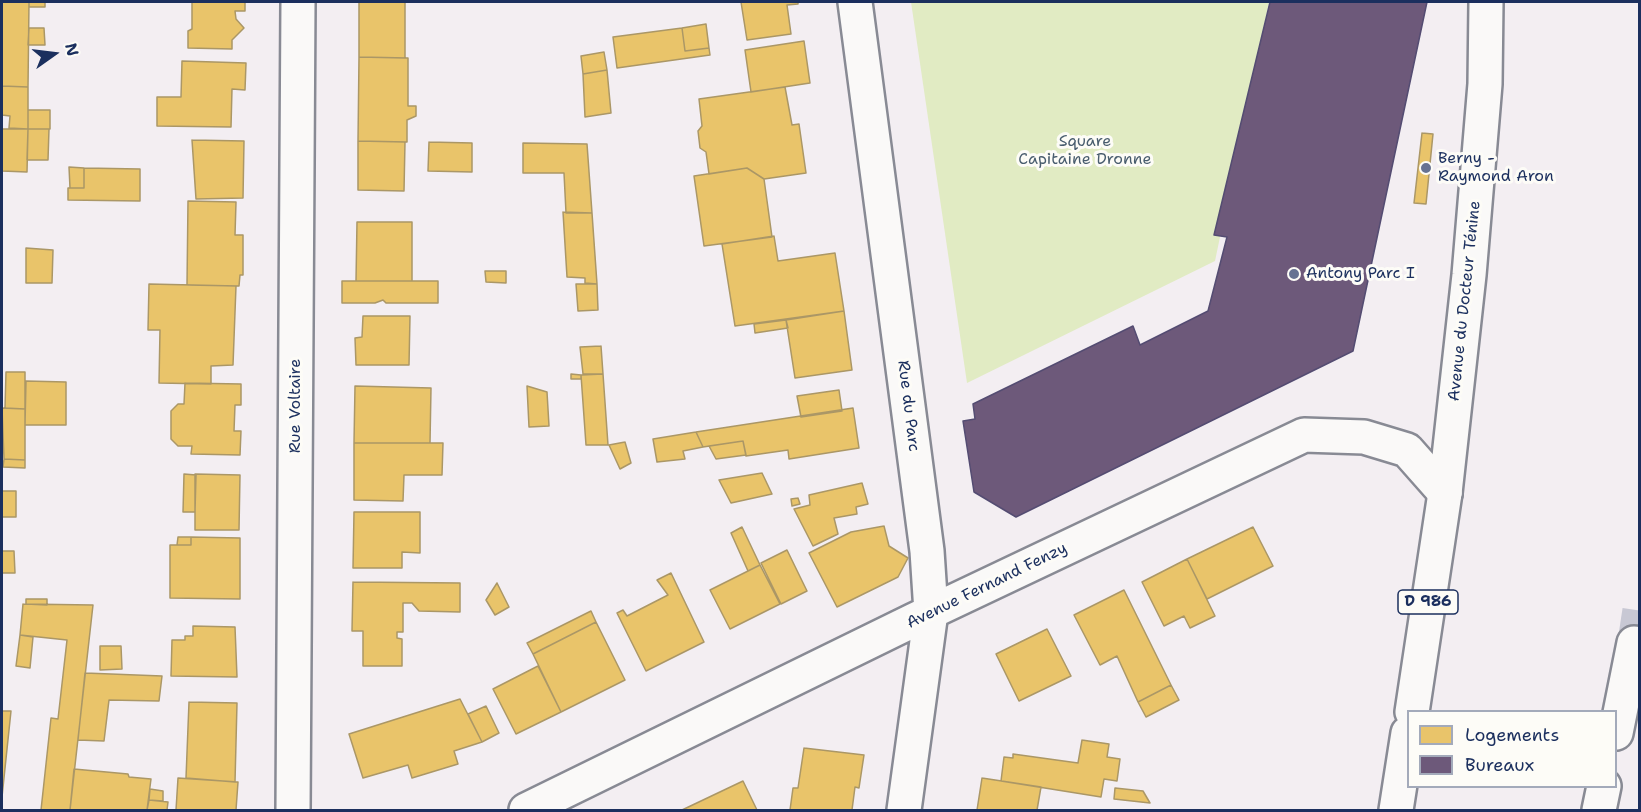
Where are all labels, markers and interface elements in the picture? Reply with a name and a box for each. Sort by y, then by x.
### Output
north arrow [24,24,84,84]
text: N [60,41,84,58]
park label: Square Capitaine Dronne [1018,132,1152,170]
place label: Berny - Raymond Aron [1438,149,1554,187]
marker: Berny - Raymond Aron [1419,161,1433,175]
street label: Avenue du Docteur Ténine [1445,200,1485,402]
place label: Antony Parc I [1306,264,1415,284]
marker: Antony Parc I [1287,267,1301,281]
street label: Rue Voltaire [286,359,306,453]
street label: Rue du Parc [893,359,923,453]
street label: Avenue Fernand Fenzy [904,539,1070,633]
road number: D 986 [1398,590,1458,614]
legend [1407,710,1617,788]
text: Logements [1465,723,1559,747]
text: Bureaux [1465,753,1534,777]

